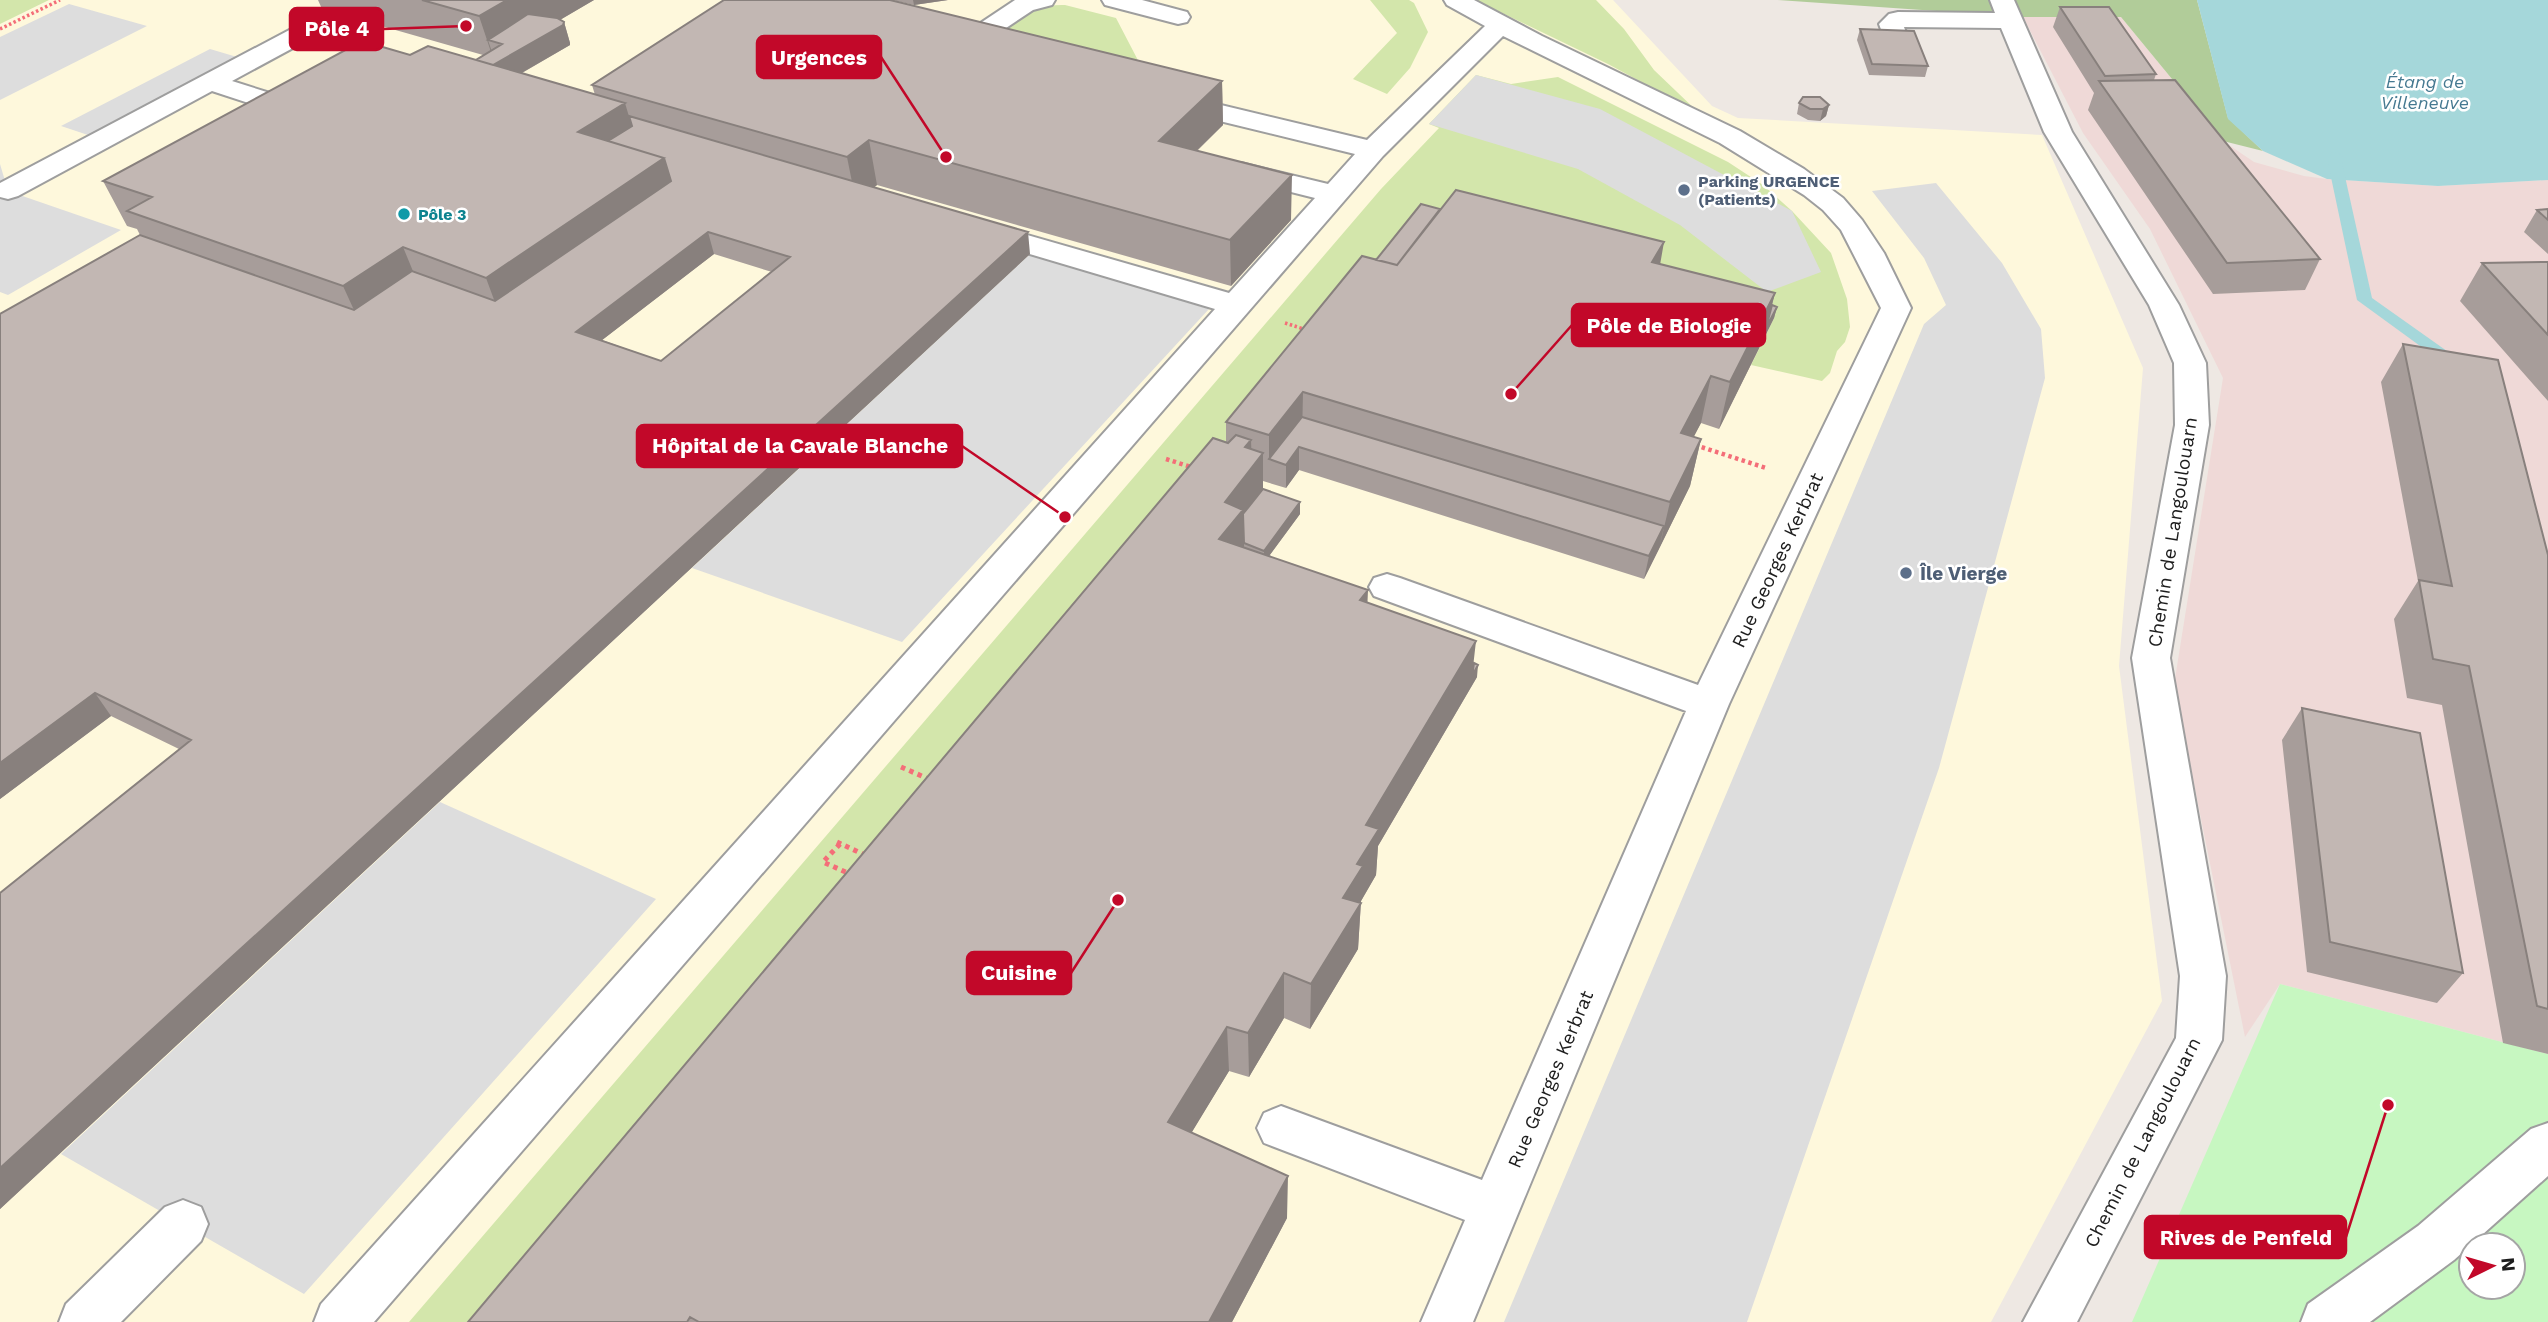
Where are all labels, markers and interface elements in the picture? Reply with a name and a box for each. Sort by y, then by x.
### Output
callout: Pôle 4 [290,8,383,50]
text: Pôle 4 [305,16,369,41]
callout: Urgences [757,36,881,78]
text: Urgences [771,45,867,70]
water label: Étang de Villeneuve [2381,71,2469,113]
place label: Parking URGENCE (Patients) [1698,172,1840,209]
marker: Parking URGENCE (Patients) [1676,182,1692,198]
place label: Pôle 3 [418,205,467,224]
marker: Pôle 3 [396,206,412,222]
callout: Pôle de Biologie [1572,304,1765,346]
text: Pôle de Biologie [1586,313,1752,338]
street label: Chemin de Langoulouarn [2143,415,2202,649]
callout: Hôpital de la Cavale Blanche [637,425,962,467]
text: Hôpital de la Cavale Blanche [652,433,948,458]
street label: Rue Georges Kerbrat [1727,469,1828,651]
place label: Île Vierge [1919,562,2007,585]
marker: Île Vierge [1898,565,1914,581]
callout: Cuisine [967,952,1071,994]
text: Cuisine [981,960,1057,985]
street label: Rue Georges Kerbrat [1503,987,1598,1171]
street label: Chemin de Langoulouarn [2079,1033,2206,1251]
callout: Rives de Penfeld [2145,1216,2346,1258]
text: Rives de Penfeld [2160,1225,2332,1250]
north arrow [2457,1231,2527,1301]
text: N [2496,1257,2521,1273]

